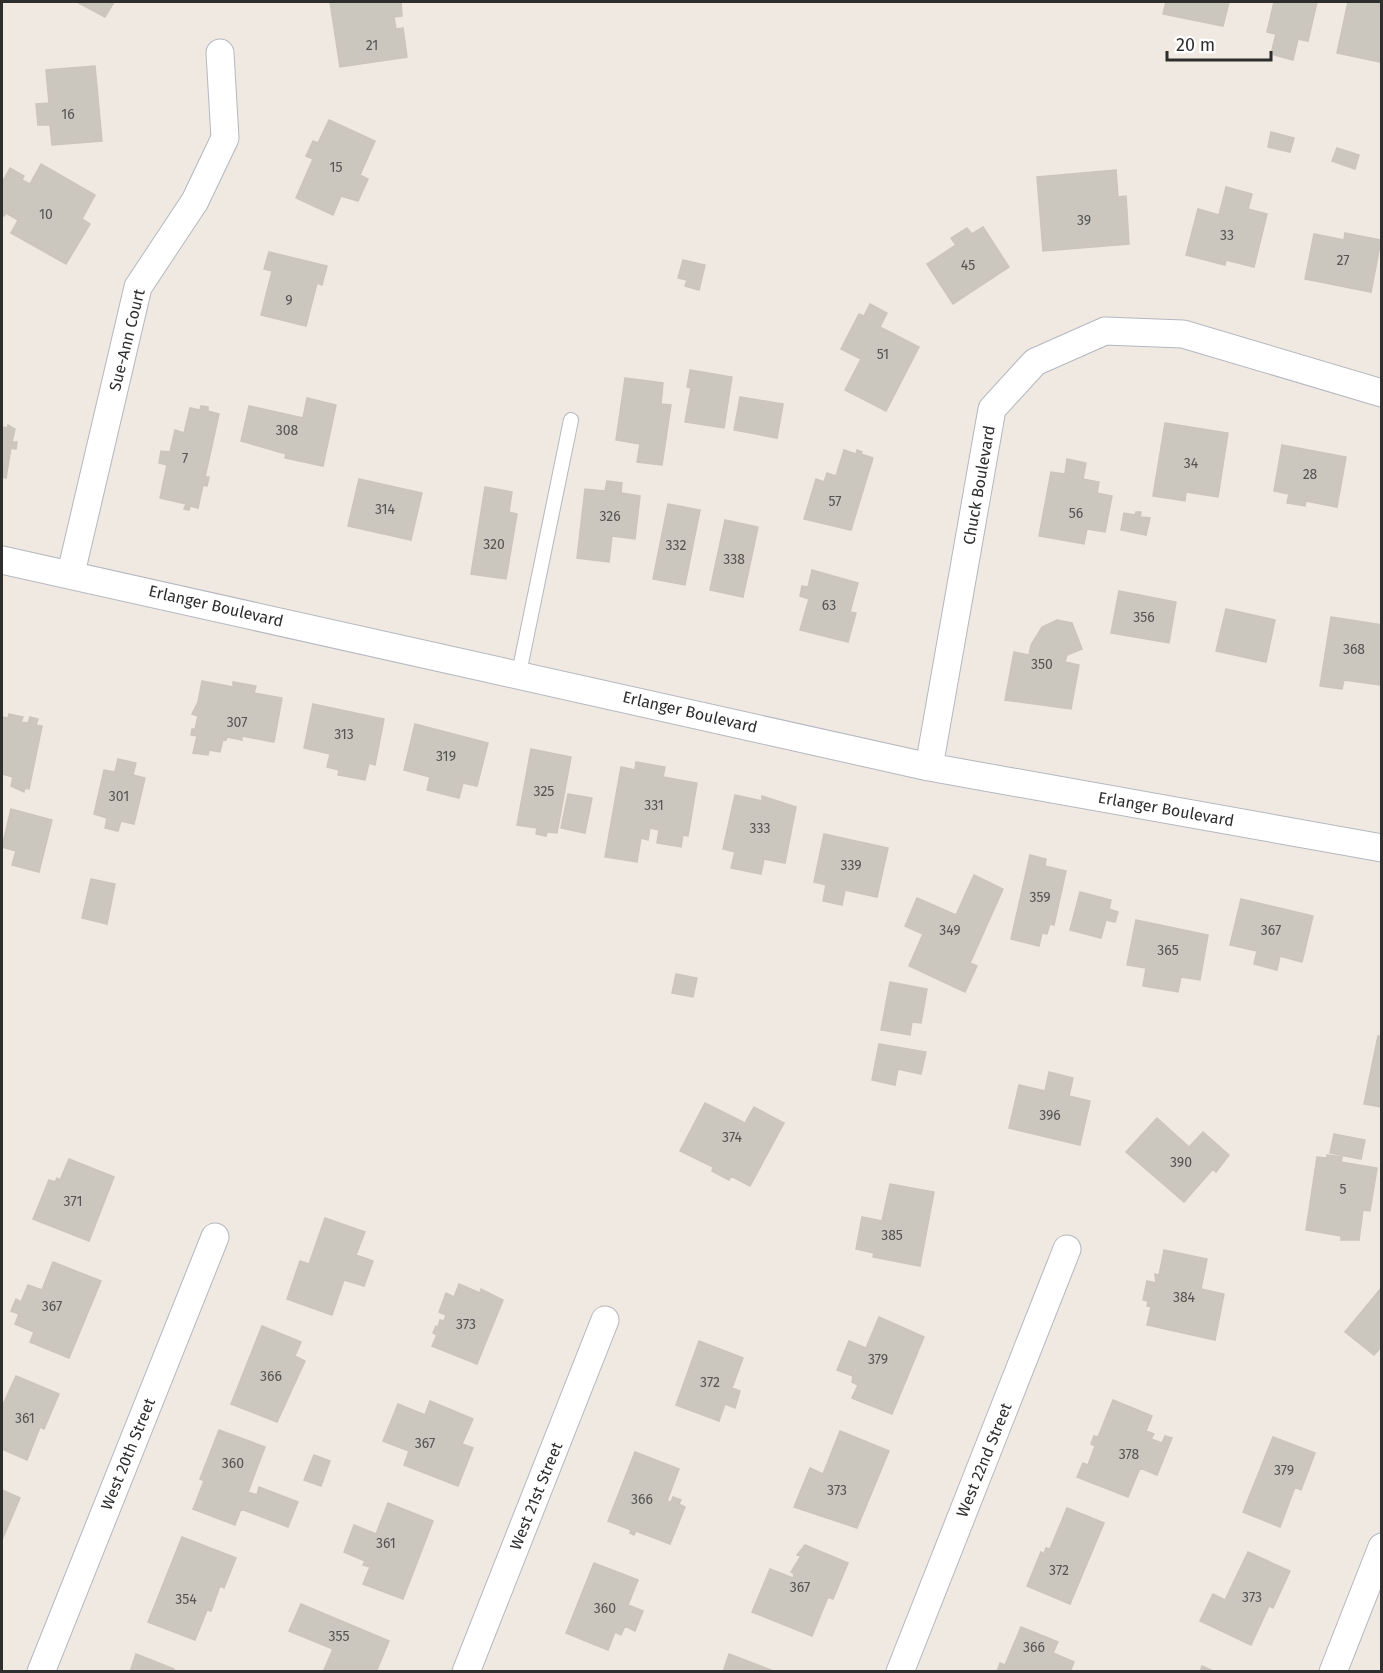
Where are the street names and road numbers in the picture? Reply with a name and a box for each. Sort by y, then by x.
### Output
street label: Sue-Ann Court [105,287,149,393]
street label: Chuck Boulevard [959,424,999,546]
street label: Erlanger Boulevard [147,581,285,631]
street label: Erlanger Boulevard [621,687,759,737]
street label: Erlanger Boulevard [1097,788,1235,830]
street label: West 20th Street [97,1395,159,1513]
street label: West 22nd Street [952,1400,1016,1520]
street label: West 21st Street [506,1439,566,1553]

